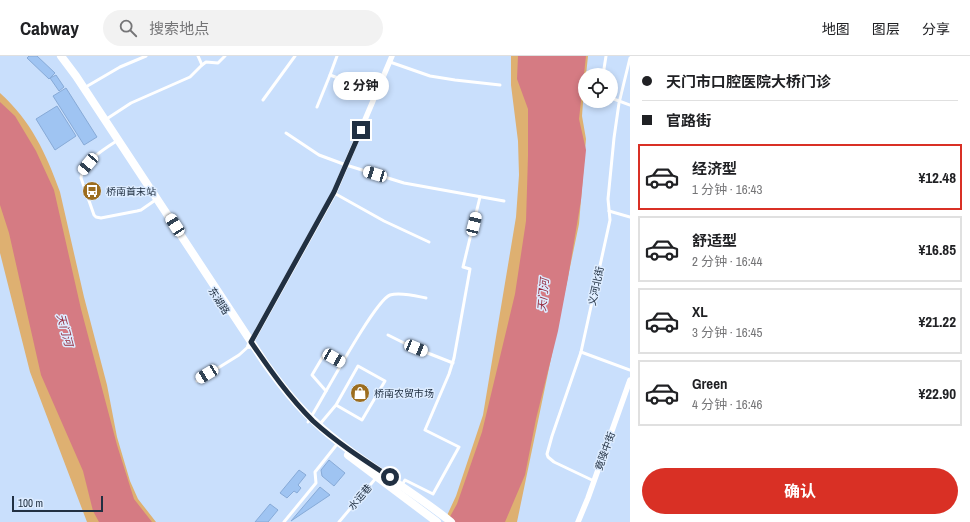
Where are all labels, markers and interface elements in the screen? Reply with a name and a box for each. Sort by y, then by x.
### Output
search box [103,10,383,46]
text: Cabway [20,15,79,41]
icon: search [117,17,139,39]
text: 搜索地点 [149,18,209,39]
text: 地图 [822,20,850,38]
text: 图层 [872,20,900,38]
text: 分享 [922,20,950,38]
map controls [578,68,618,108]
button: locate [578,68,618,108]
text: 天门市口腔医院大桥门诊 [666,71,831,92]
callout: 2 分钟 [333,72,389,100]
text: 2 分钟 [344,77,378,94]
text: 官路街 [666,110,711,131]
route end [352,121,370,139]
car [76,151,100,177]
text: 经济型 [692,158,737,179]
icon: car [644,159,680,195]
car [362,165,388,183]
text: ¥12.48 [918,167,956,188]
bus stop icon: 桥南首末站 [81,180,103,202]
text: 1 分钟 · 16:43 [692,181,762,198]
place label: 桥南首末站 [106,185,156,198]
car [465,211,483,237]
car [163,212,187,238]
text: 舒适型 [692,230,737,251]
icon: car [644,231,680,267]
text: ¥16.85 [918,239,956,260]
text: 2 分钟 · 16:44 [692,253,762,270]
street label: 义河北街 [585,265,607,307]
water label: 天门河 [535,276,552,312]
street label: 东湖路 [205,285,233,317]
text: XL [692,301,708,322]
icon: car [644,303,680,339]
text: ¥21.22 [918,311,956,332]
water label: 天门河 [54,312,77,350]
text: 3 分钟 · 16:45 [692,324,762,341]
car [403,338,429,358]
car [321,347,347,369]
car [194,363,220,385]
text: Green [692,373,728,394]
icon: car [644,375,680,411]
shop icon: 桥南农贸市场 [349,382,371,404]
text: ¥22.90 [918,383,956,404]
place label: 桥南农贸市场 [374,387,434,400]
text: 4 分钟 · 16:46 [692,396,762,413]
street label: 竟陵中街 [592,430,618,472]
route start [381,468,399,486]
button: 确认 [642,468,958,514]
street label: 水运巷 [345,481,375,513]
scale bar [12,494,103,513]
text: 100 m [18,496,43,510]

